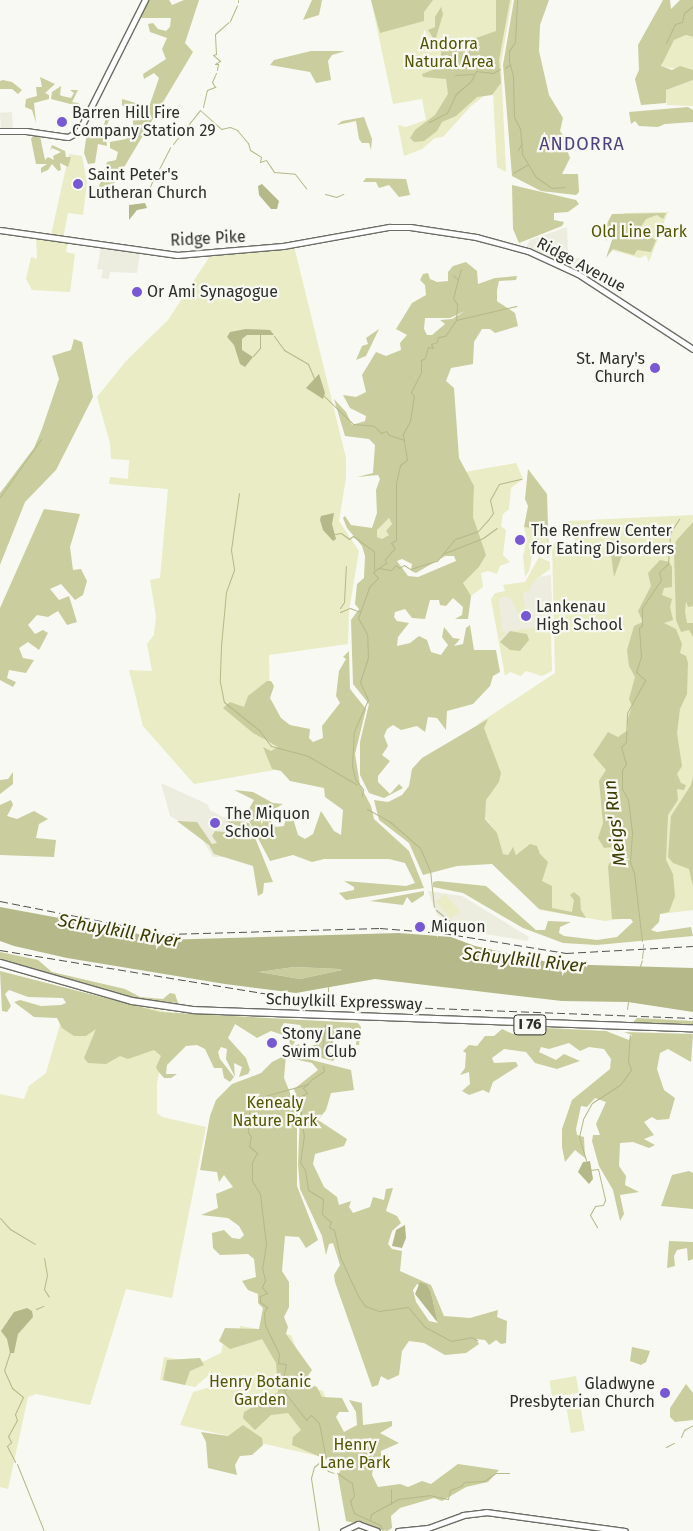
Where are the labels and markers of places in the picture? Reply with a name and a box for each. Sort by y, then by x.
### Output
place label: Barren Hill Fire Company Station 29 [72,103,216,141]
marker: Barren Hill Fire Company Station 29 [56,116,68,128]
place label: Saint Peter's Lutheran Church [88,165,207,203]
marker: Saint Peter's Lutheran Church [72,178,84,190]
place label: Or Ami Synagogue [147,282,278,302]
marker: Or Ami Synagogue [131,286,143,298]
place label: St. Mary's Church [576,349,645,387]
marker: St. Mary's Church [649,362,661,374]
place label: The Renfrew Center for Eating Disorders [531,521,674,559]
marker: The Renfrew Center for Eating Disorders [513,533,527,547]
place label: Lankenau High School [536,597,622,635]
marker: Lankenau High School [520,610,532,622]
place label: The Miquon School [225,804,310,842]
marker: The Miquon School [209,817,221,829]
place label: Miquon [431,917,486,937]
marker: Miquon [413,920,427,934]
place label: Stony Lane Swim Club [282,1024,362,1062]
marker: Stony Lane Swim Club [266,1037,278,1049]
place label: Gladwyne Presbyterian Church [509,1374,655,1412]
marker: Gladwyne Presbyterian Church [659,1387,671,1399]

